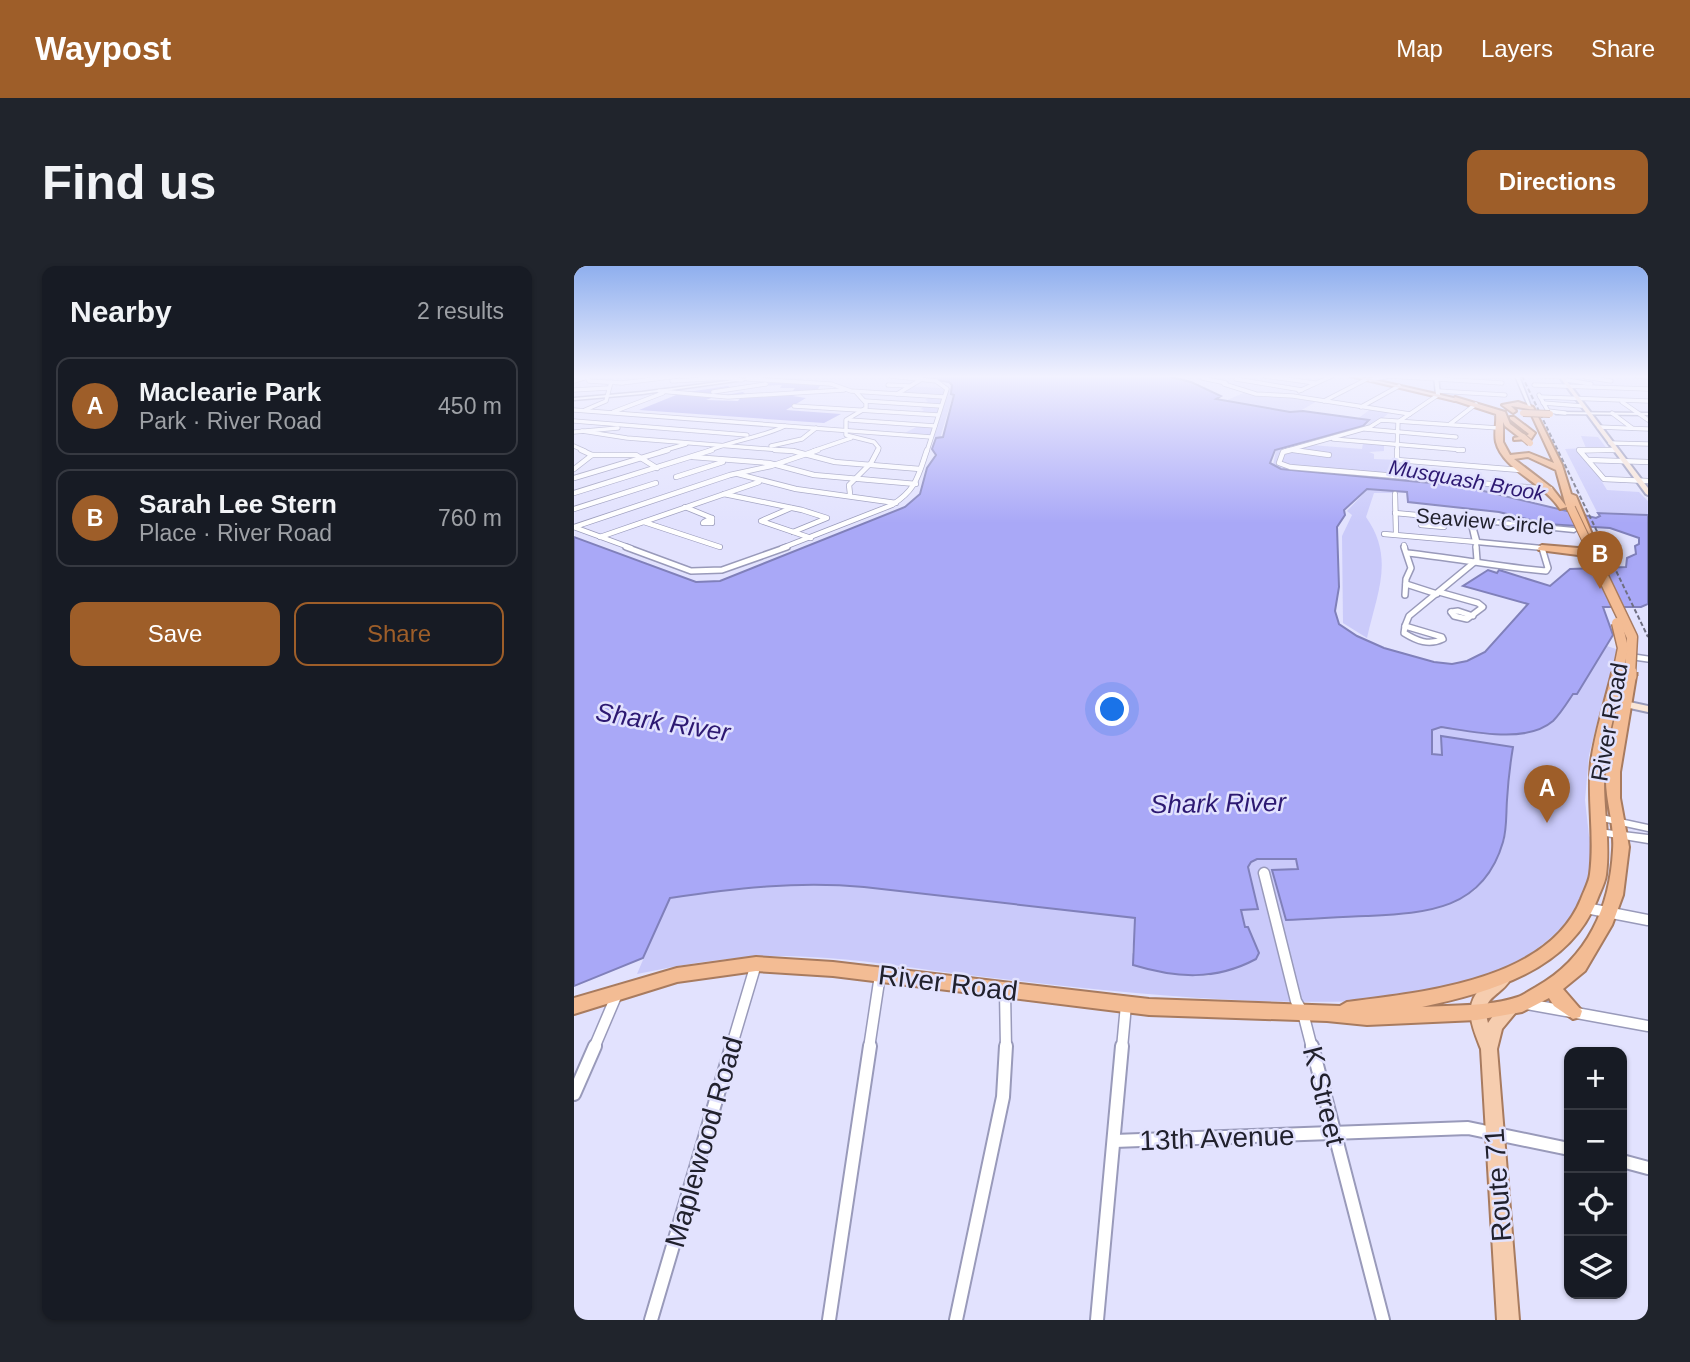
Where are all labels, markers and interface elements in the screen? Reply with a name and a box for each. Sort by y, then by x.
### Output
text: Waypost [35,30,171,67]
text: Map [1396,35,1443,62]
text: Layers [1481,35,1553,62]
text: Share [1591,35,1655,62]
button: Directions [1467,150,1648,214]
text: Find us [42,155,216,209]
text: Nearby [70,295,172,328]
text: 2 results [417,298,504,324]
text: Maclearie Park [139,377,321,407]
text: A [87,393,103,419]
text: 450 m [438,393,502,419]
text: Park · River Road [139,408,322,434]
water label: Musquash Brook [1387,455,1548,505]
text: Sarah Lee Stern [139,489,337,519]
street label: Seaview Circle [1415,503,1555,539]
text: B [87,505,103,531]
text: 760 m [438,505,502,531]
text: Place · River Road [139,520,332,546]
pin: B [1577,531,1623,589]
button: Save [70,602,280,666]
button: Share [294,602,504,666]
street label: River Road [1585,661,1633,783]
your location [1095,692,1129,726]
water label: Shark River [594,697,734,748]
pin: A [1524,765,1570,823]
water label: Shark River [1150,787,1287,819]
street label: River Road [877,959,1019,1007]
street label: Maplewood Road [659,1033,749,1251]
street label: K Street [1297,1043,1351,1149]
map controls [1564,1047,1627,1299]
button: + [1564,1047,1627,1110]
button: − [1564,1110,1627,1173]
street label: 13th Avenue [1139,1120,1295,1156]
street label: Route 71 [1479,1127,1517,1243]
button: locate [1564,1173,1627,1236]
button: layers [1564,1236,1627,1299]

